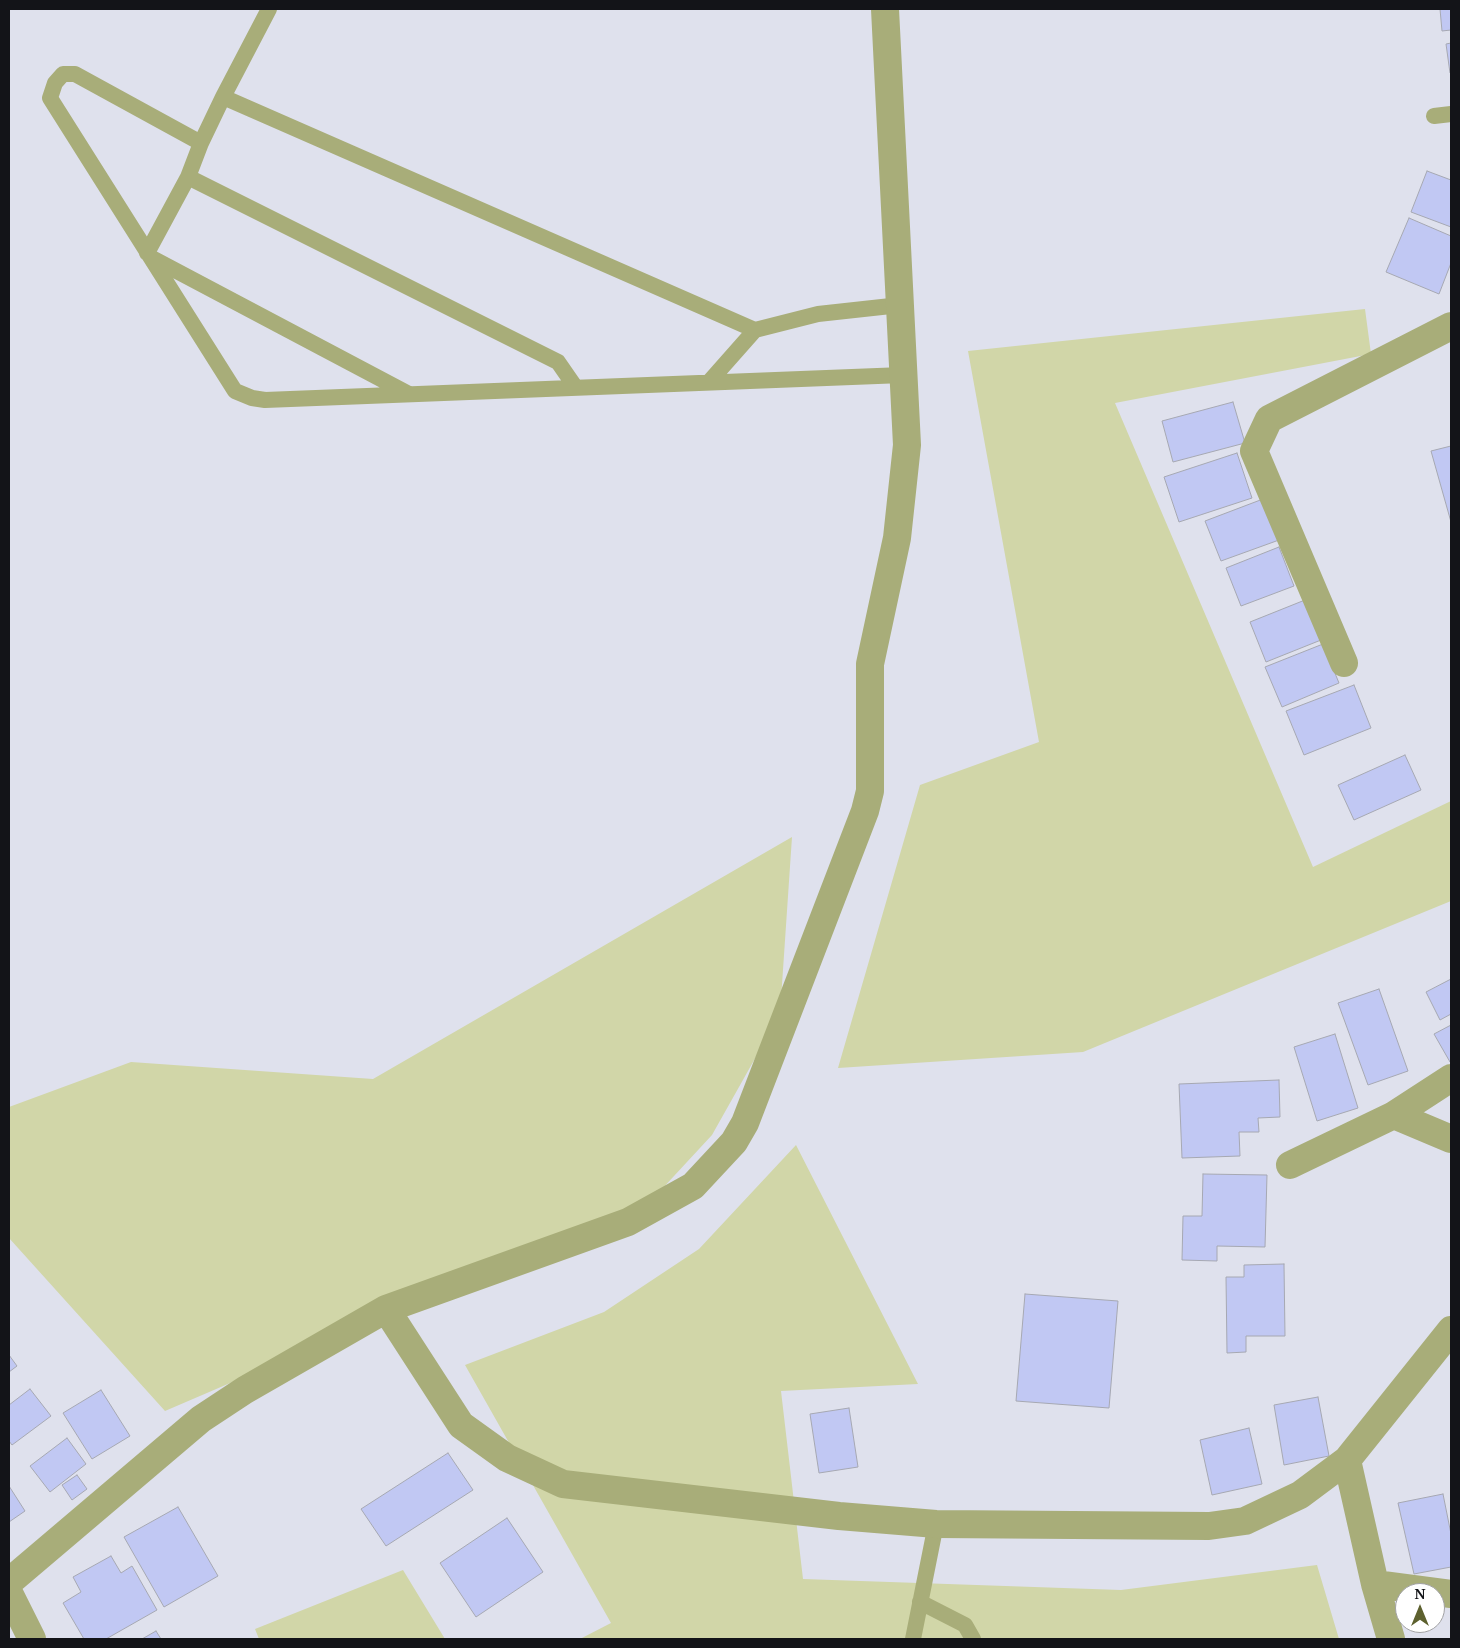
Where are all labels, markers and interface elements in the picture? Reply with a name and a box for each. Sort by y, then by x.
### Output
north arrow [1395,1583,1445,1633]
text: N [1414,1584,1426,1603]

